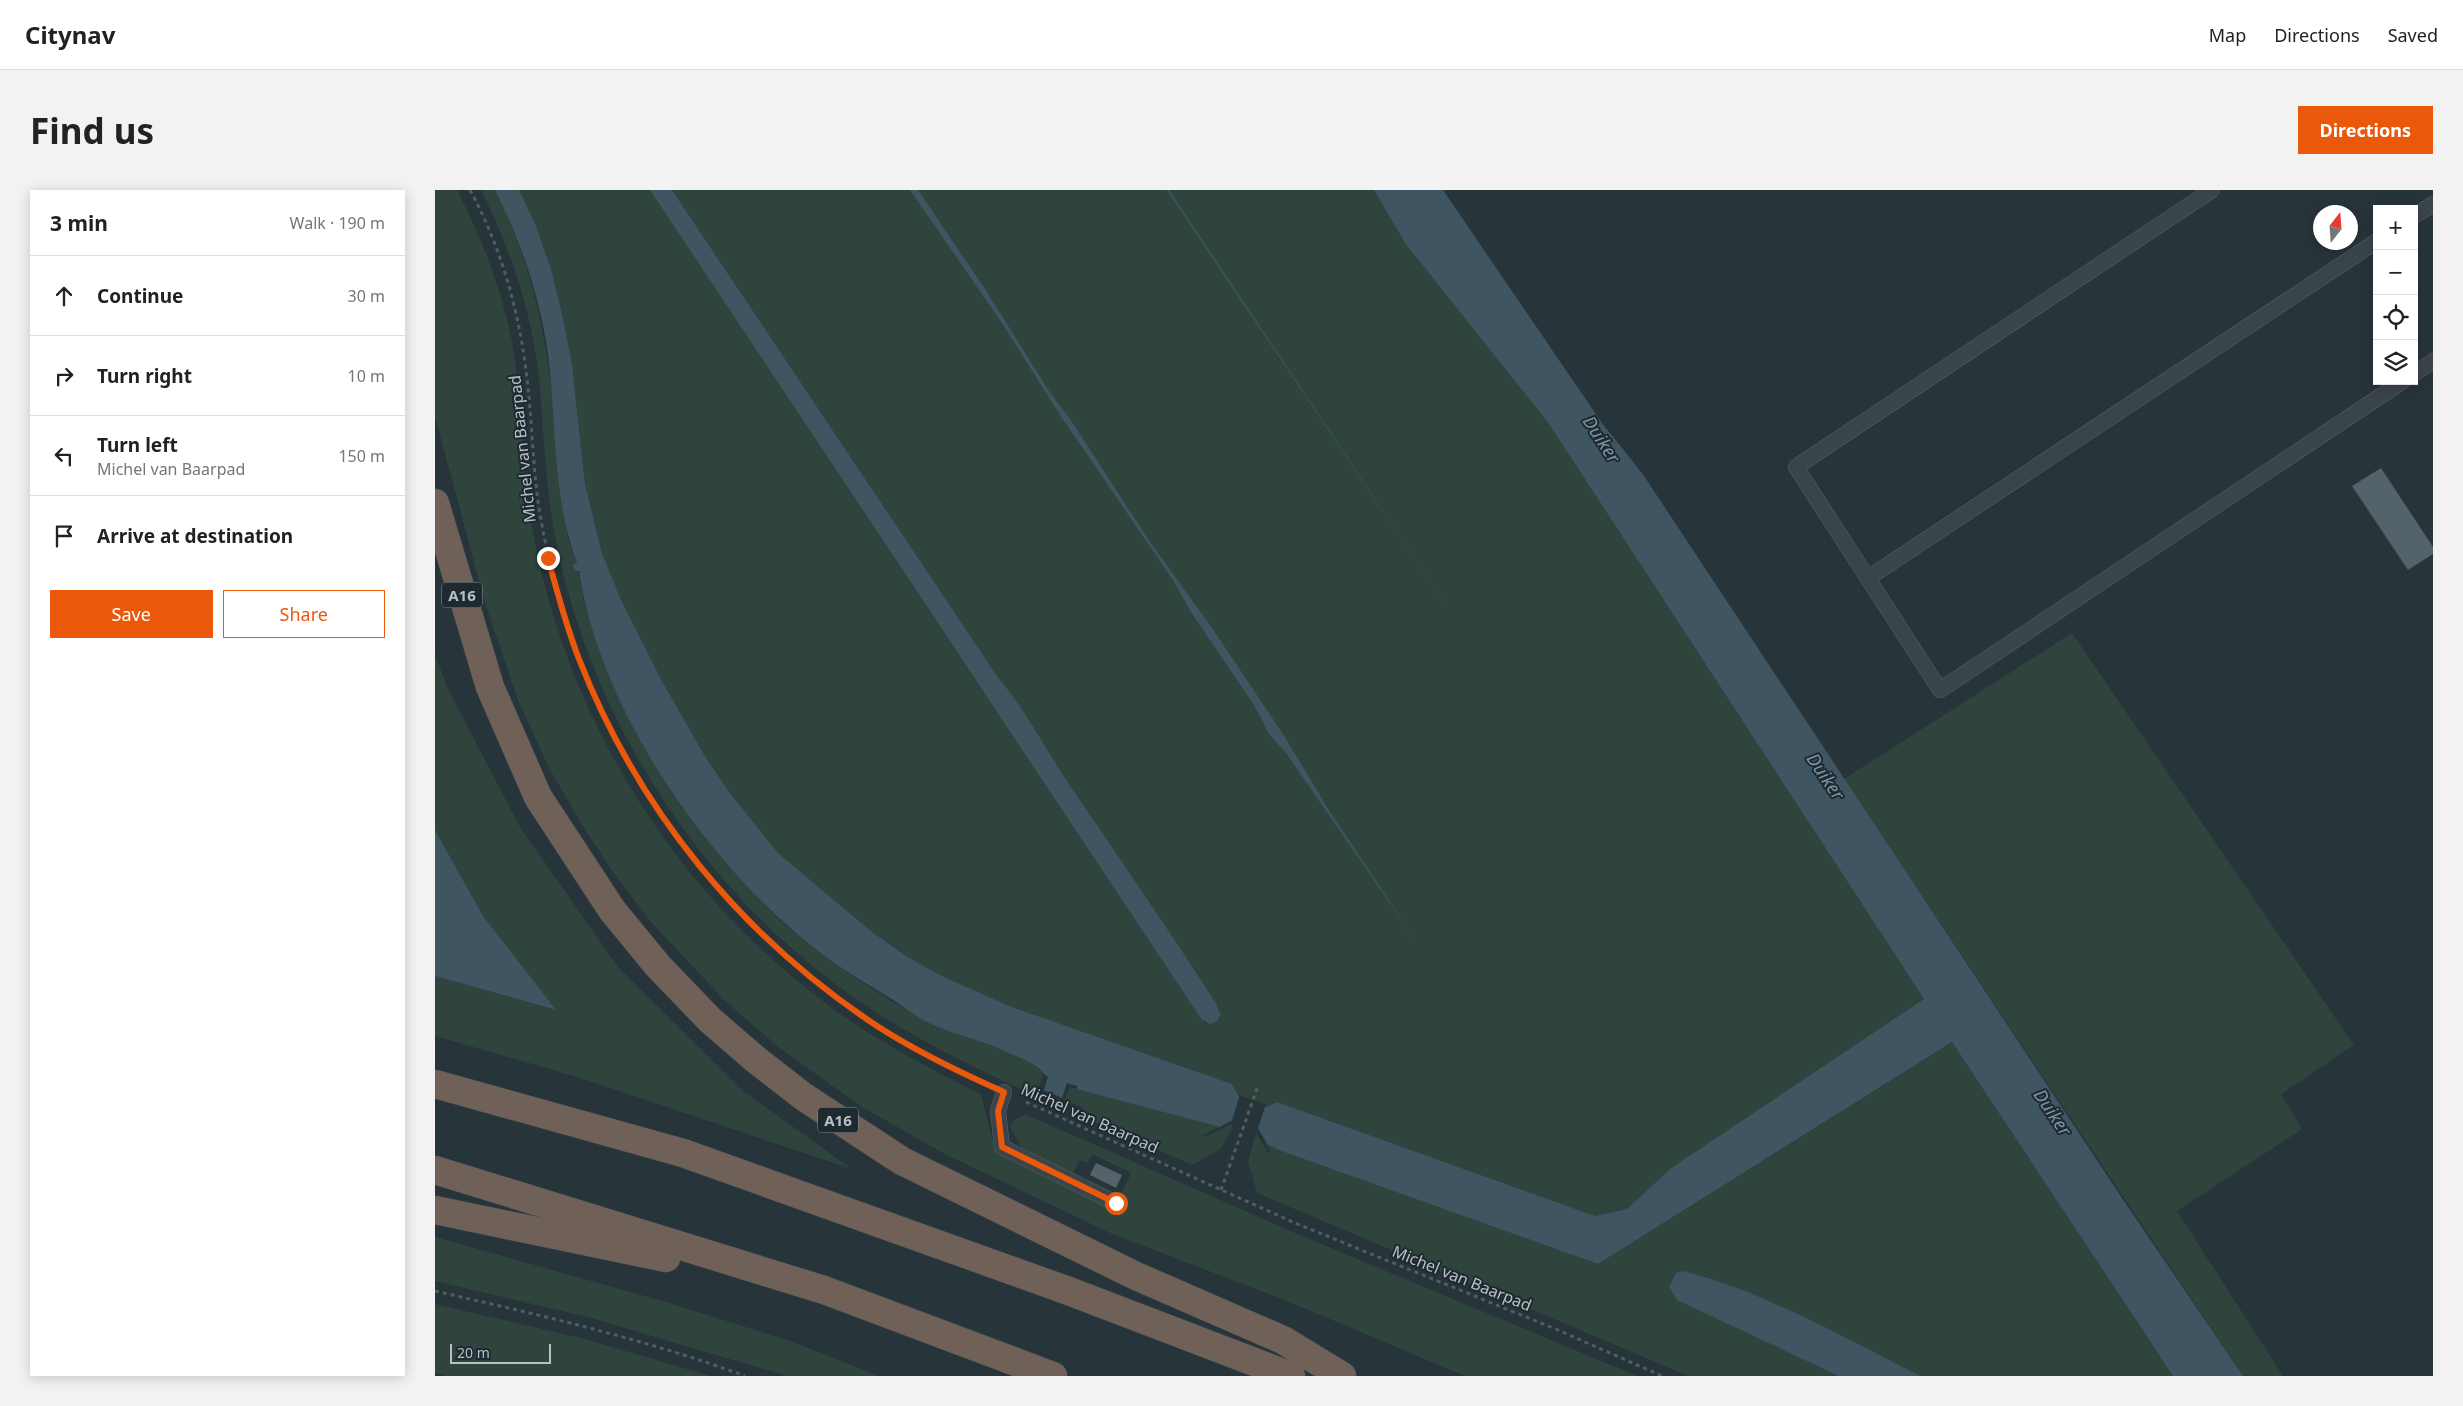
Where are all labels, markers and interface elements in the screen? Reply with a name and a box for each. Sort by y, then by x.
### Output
text: Citynav [25,18,115,51]
text: Map [2209,23,2246,47]
text: Directions [2274,23,2360,47]
text: Saved [2388,23,2438,47]
button: Directions [2298,106,2433,154]
text: Find us [30,107,154,154]
north arrow [2313,205,2358,250]
map controls [2373,205,2418,385]
button: + [2373,205,2418,250]
text: 3 min [50,209,108,237]
text: Walk · 190 m [290,212,385,234]
button: − [2373,250,2418,295]
icon: ahead [50,282,78,310]
text: Continue [97,283,183,309]
text: 30 m [348,285,385,307]
button: locate [2373,295,2418,340]
button: layers [2373,340,2418,385]
icon: right [50,362,78,390]
text: Turn right [97,363,192,389]
text: 10 m [348,365,385,387]
street label: Michel van Baarpad [503,374,541,524]
water label: Duiker [1578,411,1627,468]
text: Turn left [97,432,178,458]
icon: left [50,442,78,470]
text: 150 m [338,445,385,467]
text: Michel van Baarpad [97,458,245,480]
icon: arrive [50,522,78,550]
text: Arrive at destination [97,523,293,549]
route end [537,547,560,570]
road number: A16 [442,582,482,608]
button: Save [50,590,213,638]
button: Share [223,590,385,638]
water label: Duiker [1802,748,1851,805]
street label: Michel van Baarpad [1018,1078,1162,1158]
water label: Duiker [2029,1084,2078,1141]
road number: A16 [818,1108,858,1132]
route start [1105,1192,1128,1215]
street label: Michel van Baarpad [1389,1240,1535,1316]
scale bar [450,1341,551,1364]
text: 20 m [457,1343,490,1362]

